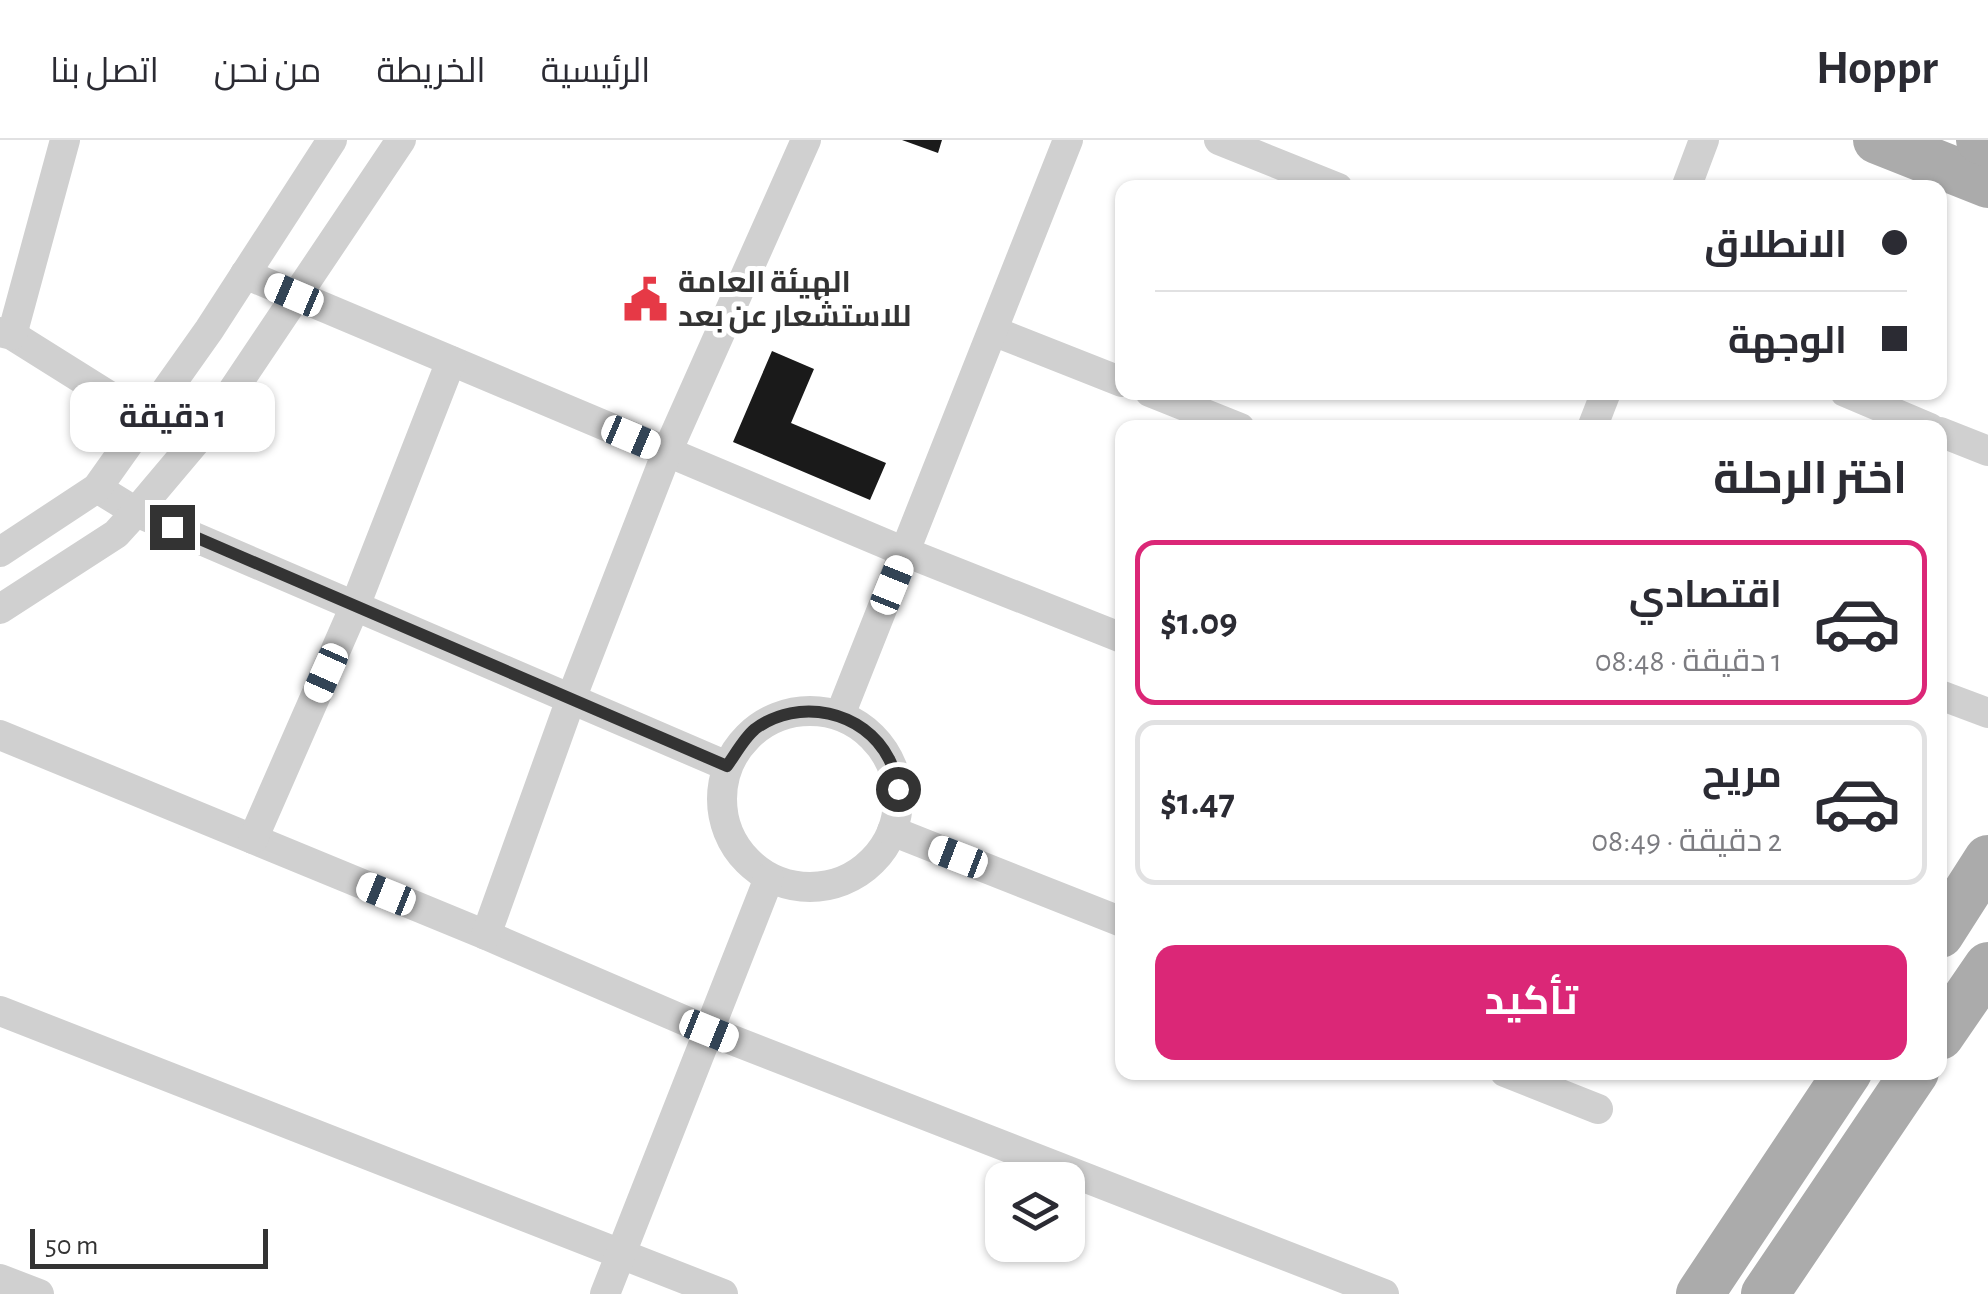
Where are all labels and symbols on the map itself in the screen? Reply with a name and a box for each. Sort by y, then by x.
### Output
place label: الهيئة العامة للاستشعار عن بعد [678,267,912,334]
car [261,269,327,321]
public building icon: الهيئة العامة للاستشعار عن بعد [621,275,669,323]
callout: 1 دقيقة [70,382,274,452]
car [598,411,664,463]
route end [150,505,195,550]
car [867,552,917,618]
car [300,639,352,707]
route start [876,767,921,812]
car [925,832,991,882]
car [353,869,419,919]
car [676,1006,742,1056]
scale bar [30,1224,268,1268]

